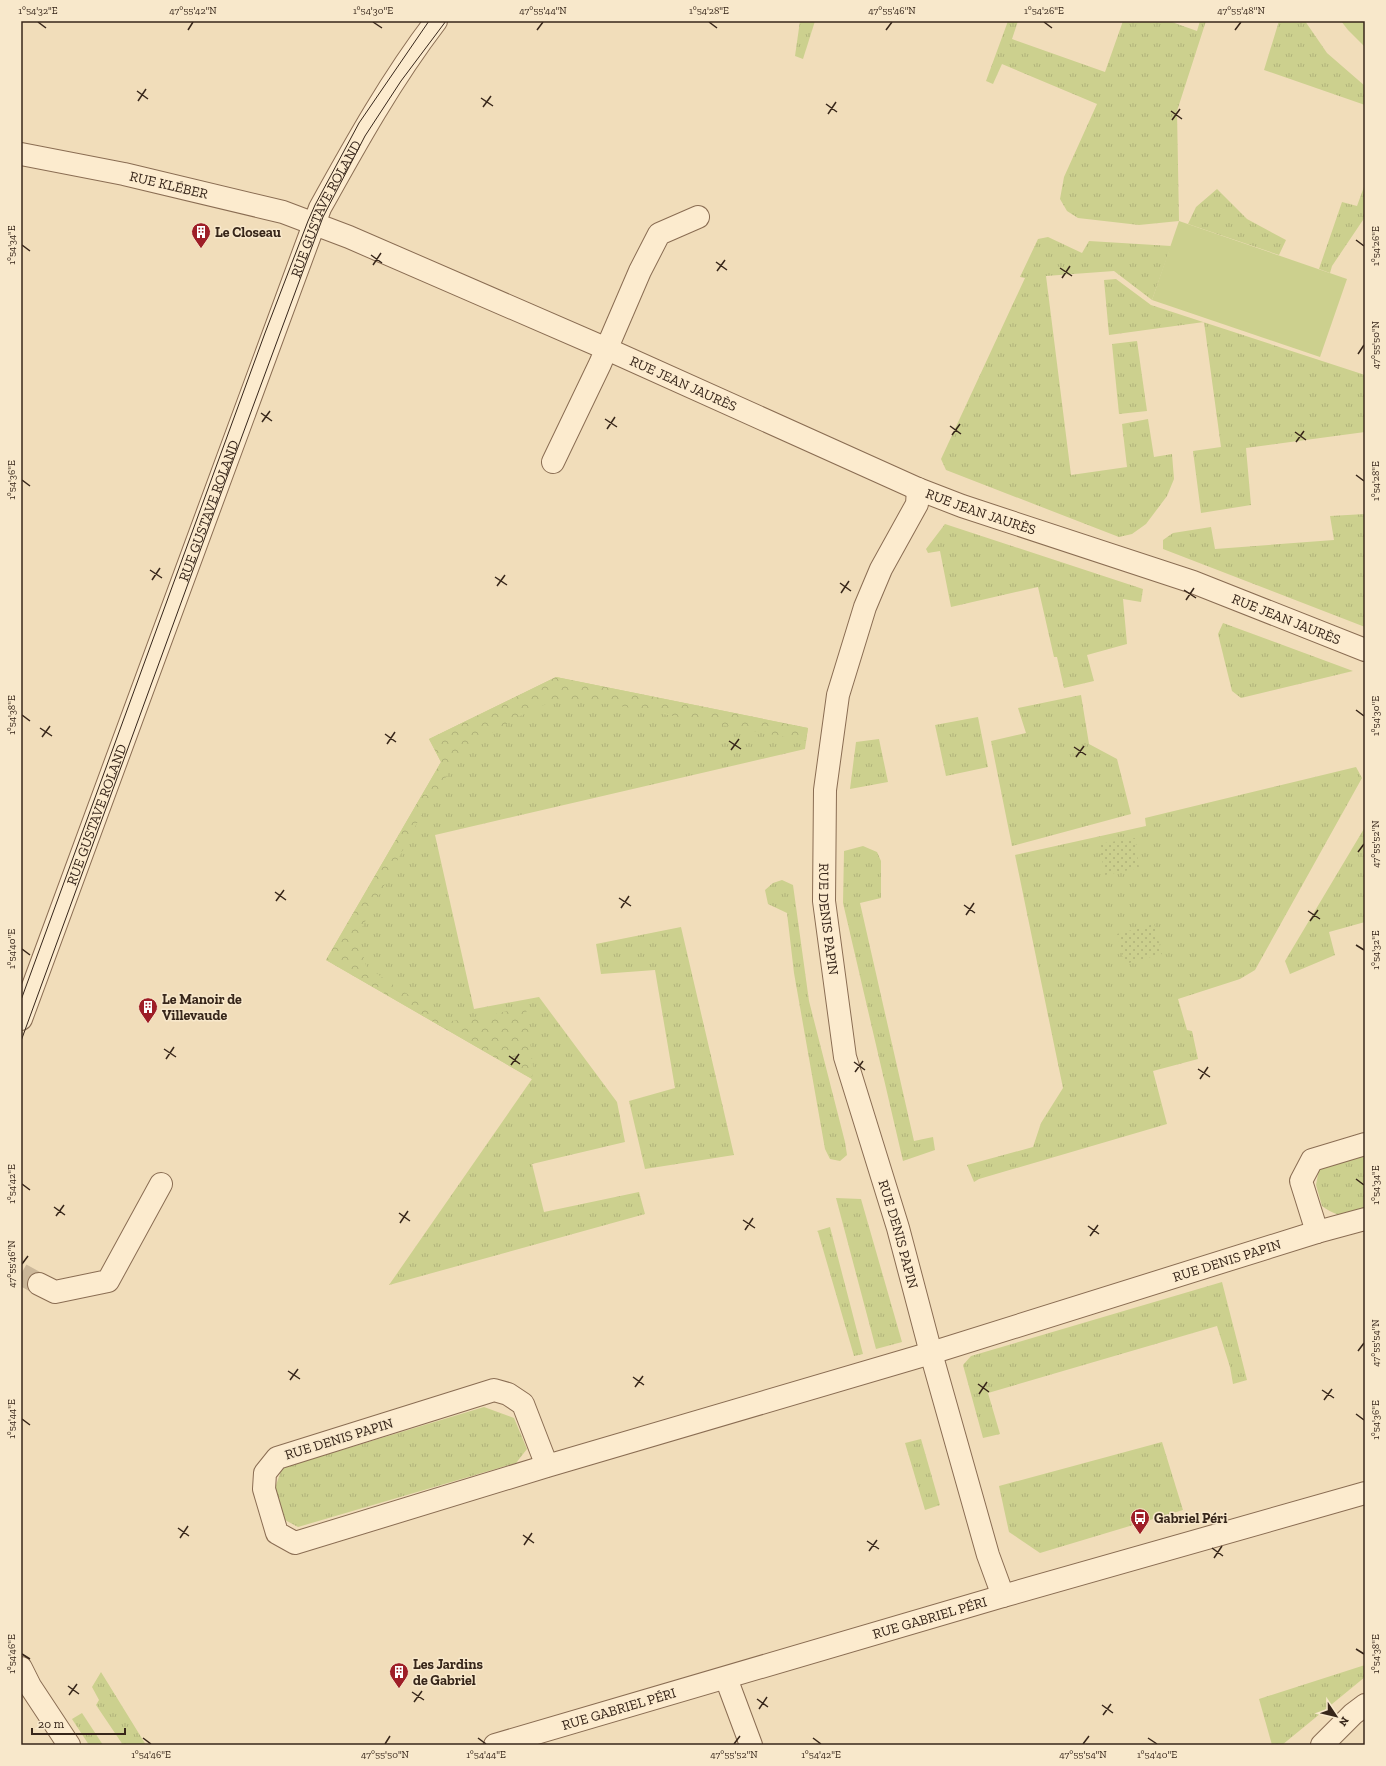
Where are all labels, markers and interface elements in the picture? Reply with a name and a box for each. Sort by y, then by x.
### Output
text: 1°54'32"E [18,5,58,17]
text: 47°55'42"N [169,5,217,17]
text: 1°54'30"E [353,5,393,17]
text: 47°55'44"N [519,5,567,17]
text: 1°54'28"E [689,5,729,17]
text: 47°55'46"N [868,5,916,17]
text: 1°54'26"E [1024,5,1064,17]
text: 47°55'48"N [1217,5,1265,17]
street label: RUE GUSTAVE ROLAND [287,137,365,279]
street label: RUE KLÉBER [128,167,210,202]
building icon: Le Closeau [190,221,212,249]
place label: Le Closeau [215,224,281,241]
text: 1°54'34"E [6,225,18,265]
text: 1°54'26"E [1370,226,1382,266]
text: 47°55'50"N [1370,320,1382,369]
street label: RUE JEAN JAURÈS [627,352,740,415]
street label: RUE GUSTAVE ROLAND [175,437,242,583]
text: 1°54'36"E [6,460,18,500]
text: 1°54'28"E [1370,461,1382,501]
street label: RUE JEAN JAURÈS [923,484,1038,538]
street label: RUE JEAN JAURÈS [1230,590,1343,648]
text: 1°54'38"E [6,695,18,735]
text: 1°54'30"E [1370,696,1382,736]
street label: RUE GUSTAVE ROLAND [63,741,130,887]
text: 47°55'52"N [1370,820,1382,868]
street label: RUE DENIS PAPIN [815,863,842,976]
text: 1°54'40"E [6,929,18,969]
text: 1°54'32"E [1370,930,1382,970]
place label: Le Manoir de Villevaude [162,991,242,1024]
building icon: Le Manoir de Villevaude [137,996,159,1024]
text: 1°54'42"E [6,1164,18,1204]
text: 1°54'34"E [1370,1165,1382,1205]
street label: RUE DENIS PAPIN [875,1177,922,1290]
street label: RUE DENIS PAPIN [1171,1235,1283,1285]
text: 47°55'46"N [6,1240,18,1288]
text: 47°55'54"N [1370,1319,1382,1367]
text: 1°54'44"E [6,1399,18,1439]
text: 1°54'36"E [1370,1400,1382,1440]
street label: RUE DENIS PAPIN [283,1414,395,1464]
bus stop icon: Gabriel Péri [1129,1507,1151,1535]
place label: Gabriel Péri [1154,1510,1227,1527]
street label: RUE GABRIEL PÉRI [871,1593,989,1642]
text: 1°54'46"E [6,1634,18,1674]
text: 1°54'38"E [1370,1634,1382,1674]
place label: Les Jardins de Gabriel [413,1656,484,1689]
building icon: Les Jardins de Gabriel [388,1661,410,1689]
street label: RUE GABRIEL PÉRI [560,1684,678,1733]
north arrow [1316,1696,1356,1736]
scale bar [32,1710,125,1736]
text: N [1336,1714,1352,1729]
text: 20 m [38,1717,65,1731]
text: 1°54'46"E [131,1749,171,1761]
text: 47°55'50"N [361,1749,410,1761]
text: 1°54'44"E [466,1749,506,1761]
text: 47°55'52"N [710,1749,758,1761]
text: 1°54'42"E [801,1749,841,1761]
text: 47°55'54"N [1059,1749,1107,1761]
text: 1°54'40"E [1137,1749,1177,1761]

